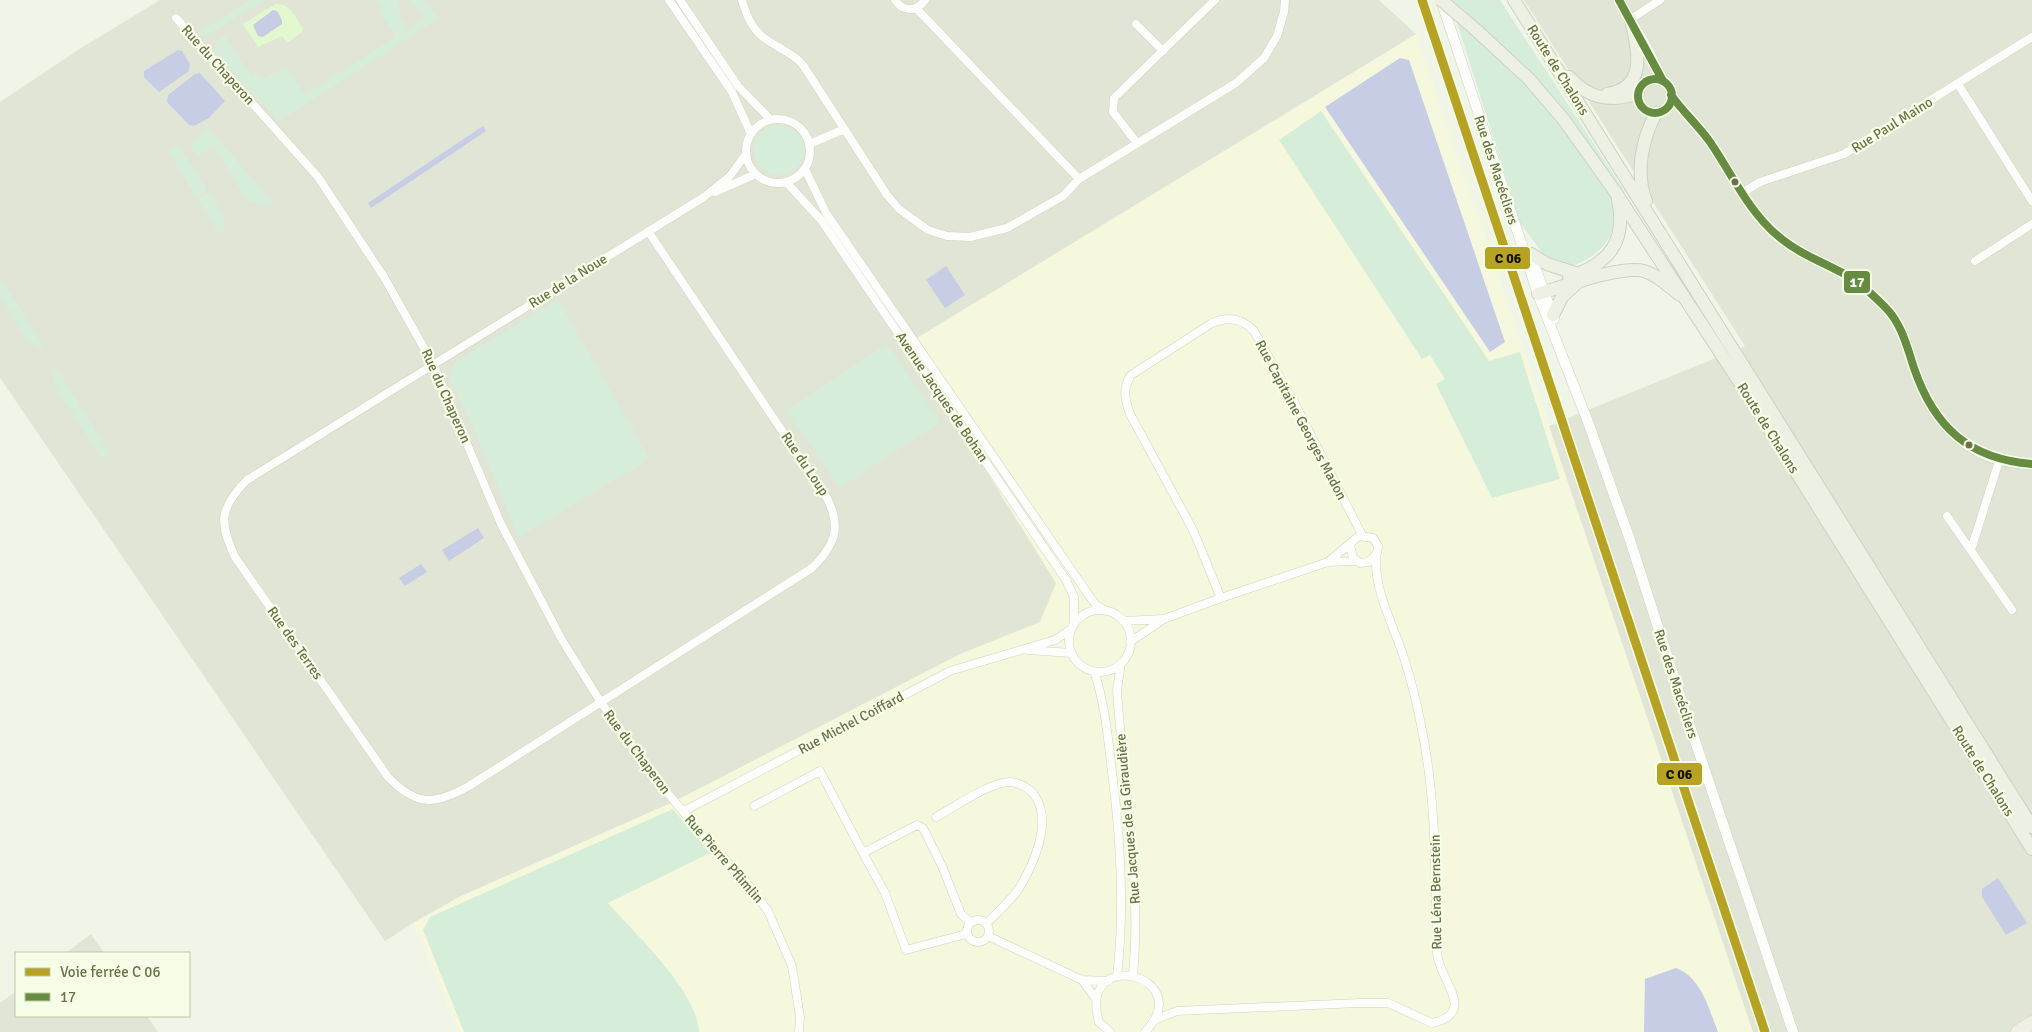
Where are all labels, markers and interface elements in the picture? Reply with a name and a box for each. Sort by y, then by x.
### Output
street label: Rue du Chaperon [178,22,258,108]
street label: Route de Chalons [1523,22,1593,118]
street label: Rue Paul Maino [1848,93,1936,157]
street label: Rue des Macécliers [1470,113,1522,227]
unlabelled marker [1730,177,1740,187]
line badge: C 06 [1484,246,1531,270]
street label: Rue de la Noue [526,250,610,312]
text: C 06 [1495,250,1522,267]
line badge: 17 [1843,270,1871,294]
text: 17 [1849,274,1865,291]
street label: Avenue Jacques de Bohan [892,329,992,465]
street label: Rue Capitaine Georges Madon [1252,337,1350,503]
street label: Rue du Chaperon [418,346,474,446]
street label: Route de Chalons [1733,380,1803,476]
street label: Rue du Loup [777,429,833,499]
unlabelled marker [1964,440,1974,450]
street label: Rue des Terres [264,603,326,683]
street label: Rue des Macécliers [1650,627,1702,741]
street label: Rue Michel Coiffard [795,688,907,758]
street label: Rue du Chaperon [600,706,674,798]
street label: Route de Chalons [1948,723,2018,819]
street label: Rue Jacques de la Giraudière [1112,733,1144,905]
line badge: C 06 [1656,762,1703,786]
text: C 06 [1666,766,1693,783]
street label: Rue Pierre Pflimlin [681,811,767,907]
street label: Rue Léna Bernstein [1426,834,1446,950]
legend [15,952,190,1017]
text: Voie ferrée C 06 [60,963,161,981]
text: 17 [60,988,76,1006]

